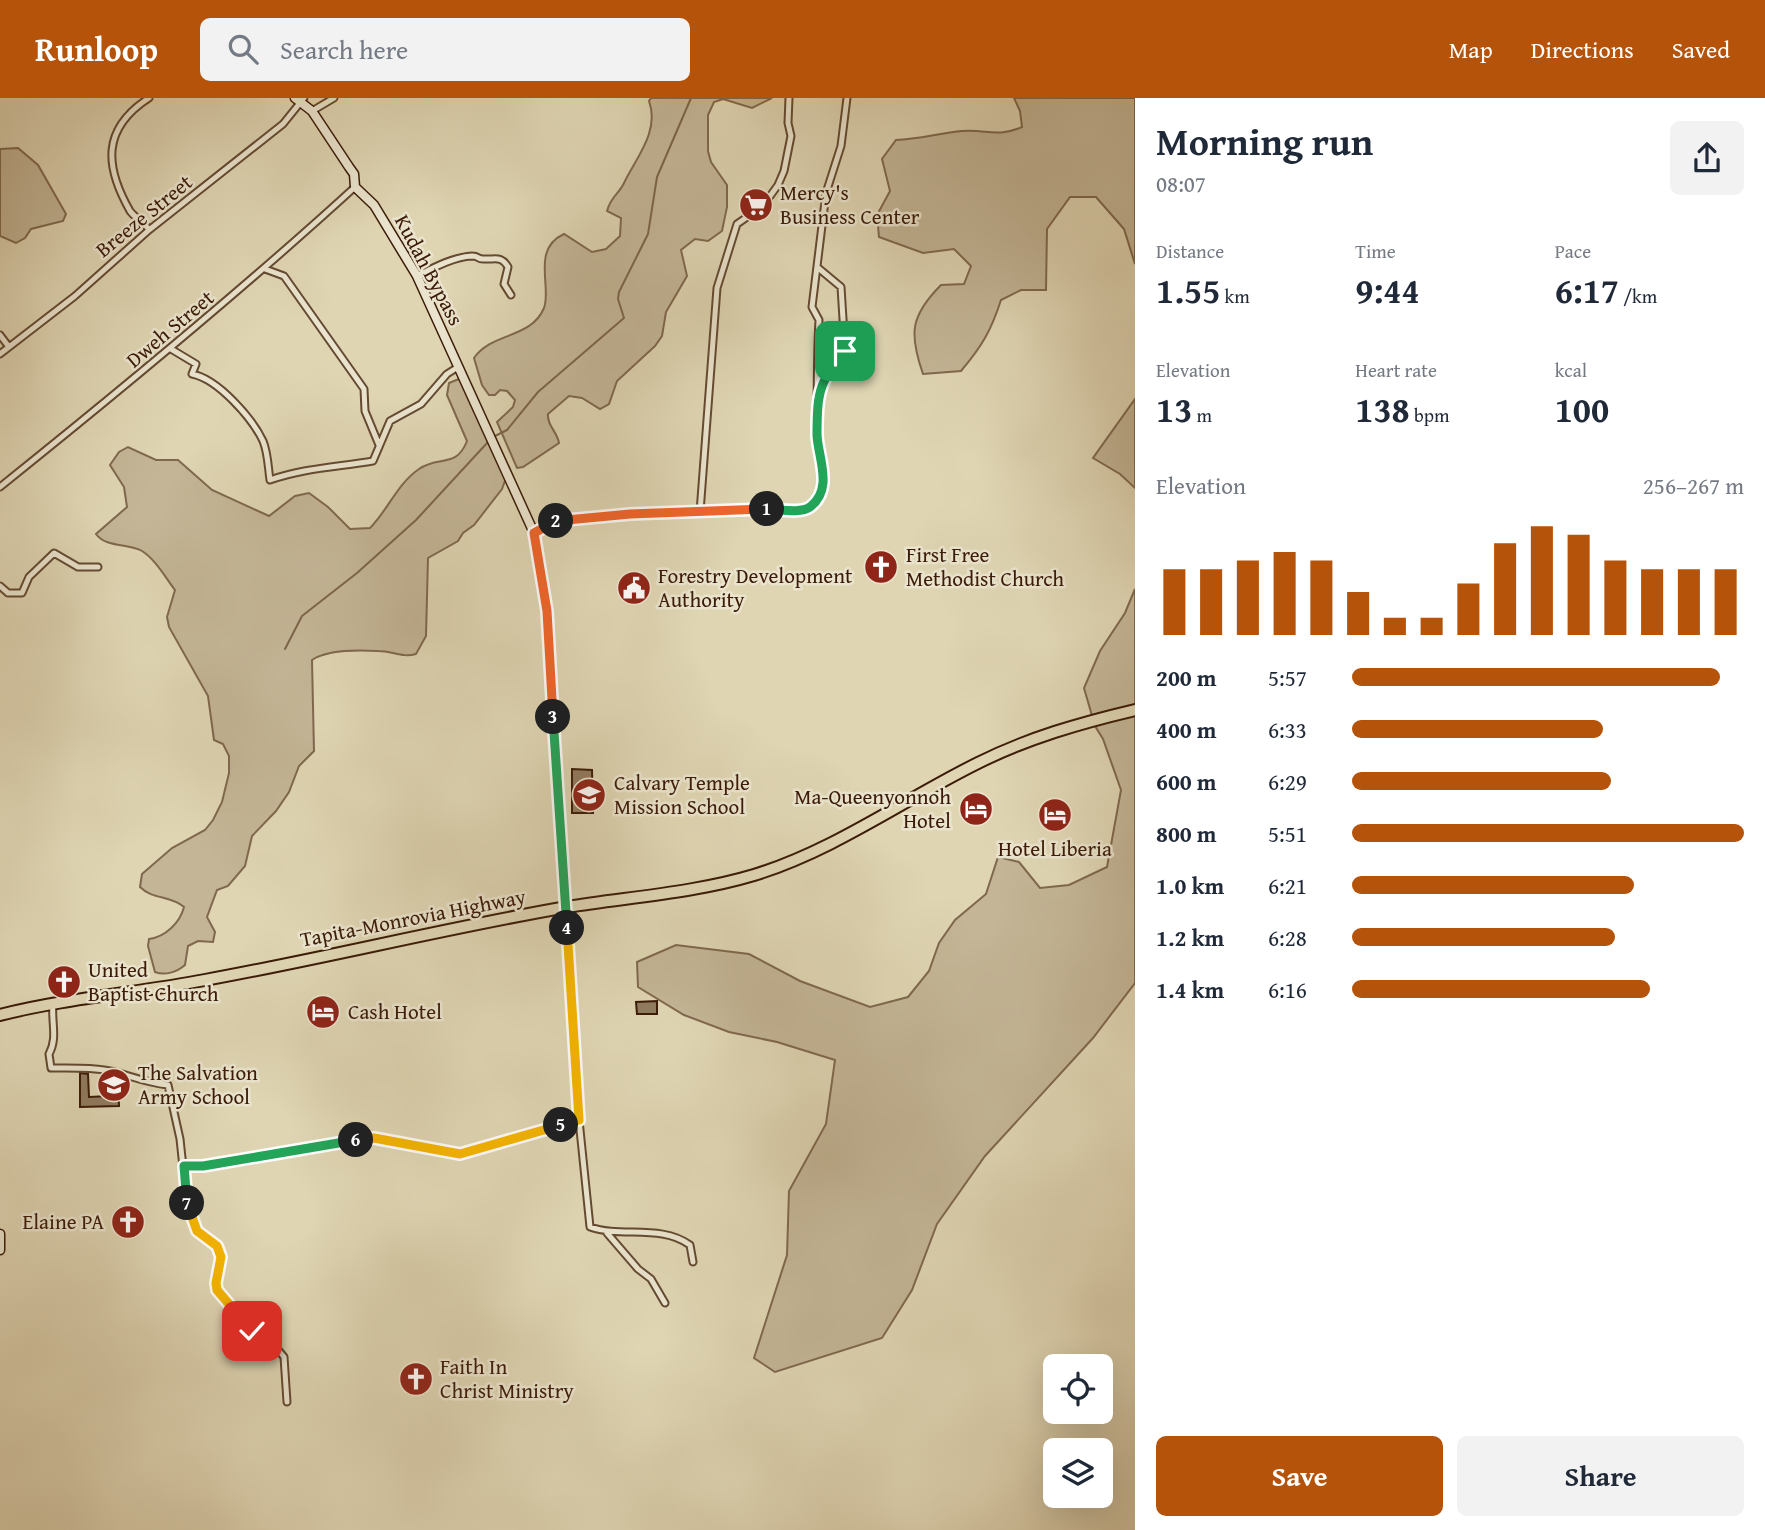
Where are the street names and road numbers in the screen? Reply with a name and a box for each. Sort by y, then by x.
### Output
street label: Breeze Street [89,166,199,264]
street label: Kudah Bypass [387,209,472,331]
street label: Dweh Street [119,282,221,375]
street label: Tapita-Monrovia Highway [298,880,529,955]

